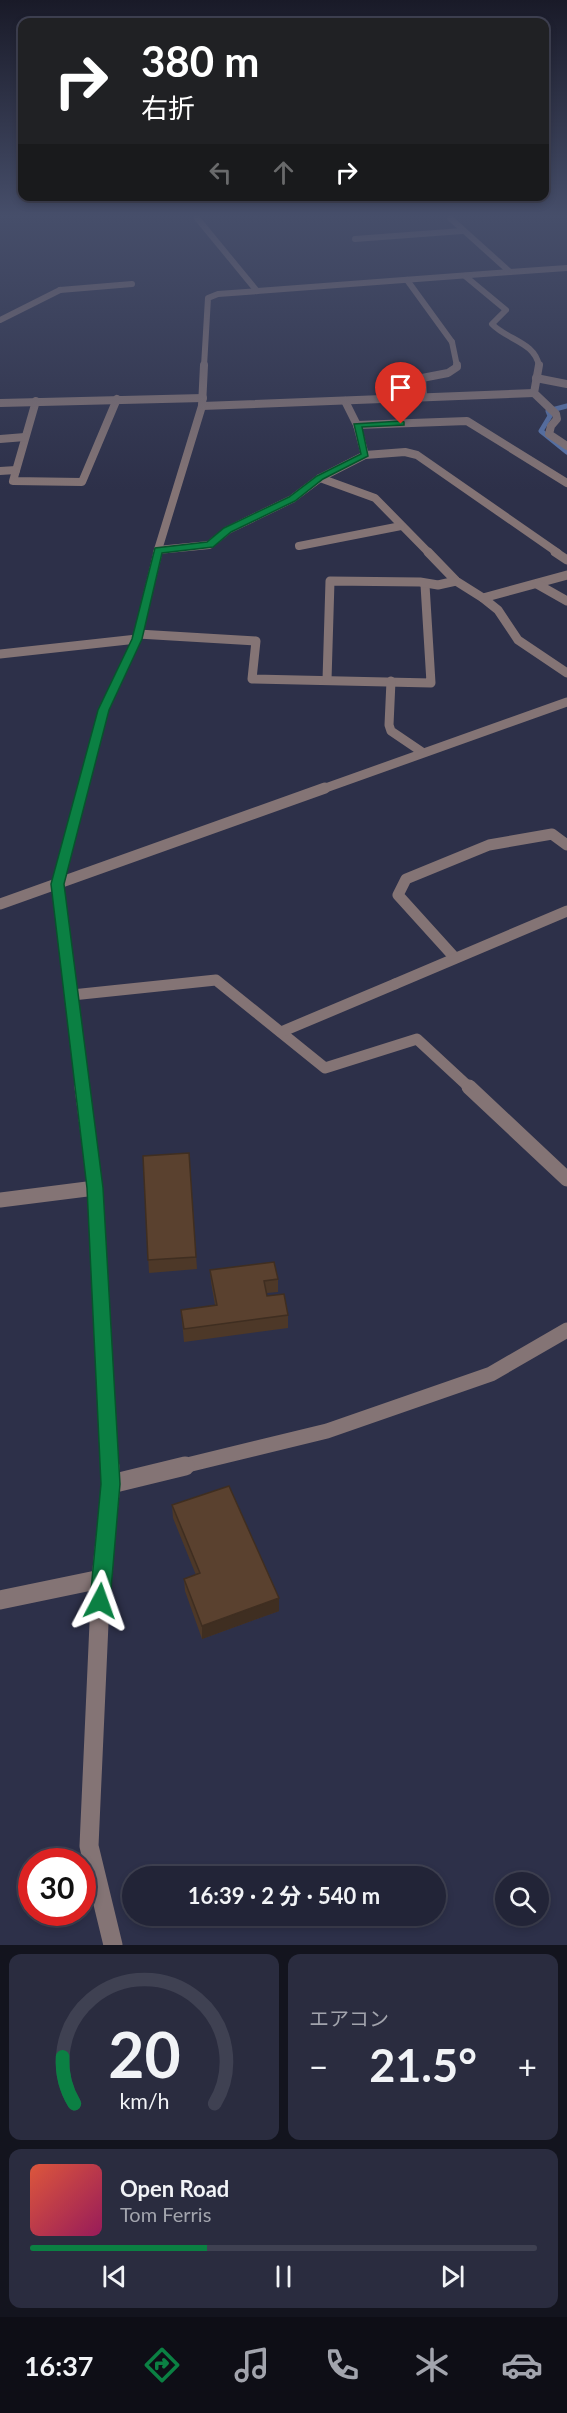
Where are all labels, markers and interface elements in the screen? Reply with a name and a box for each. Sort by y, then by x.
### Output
text: 380 m [141,36,259,86]
icon: right [42,42,120,120]
text: 右折 [141,91,195,124]
icon: left [204,156,237,189]
icon: ahead [267,156,300,189]
icon: right [330,156,363,189]
pin [375,362,426,424]
icon: arrive [384,371,417,404]
position arrow [68,1569,132,1633]
speed limit sign: 30 [18,1848,96,1926]
map controls [495,1872,549,1926]
button: search [495,1872,549,1926]
text: 16:39 · 2 分 · 540 m [188,1882,380,1909]
text: エアコン [309,2006,389,2030]
text: 20 [108,2016,180,2091]
text: 21.5° [369,2038,477,2092]
text: − [309,2046,328,2086]
text: + [518,2046,537,2086]
text: km/h [119,2088,169,2114]
text: Open Road [120,2175,229,2202]
text: Tom Ferris [120,2202,211,2226]
icon: previous [98,2260,131,2293]
icon: pause [267,2260,300,2293]
icon: next [436,2260,469,2293]
icon: directions [141,2344,183,2386]
icon: music [231,2344,273,2386]
icon: phone [321,2344,363,2386]
icon: climate [411,2344,453,2386]
icon: car [501,2344,543,2386]
text: 16:37 [24,2349,94,2382]

